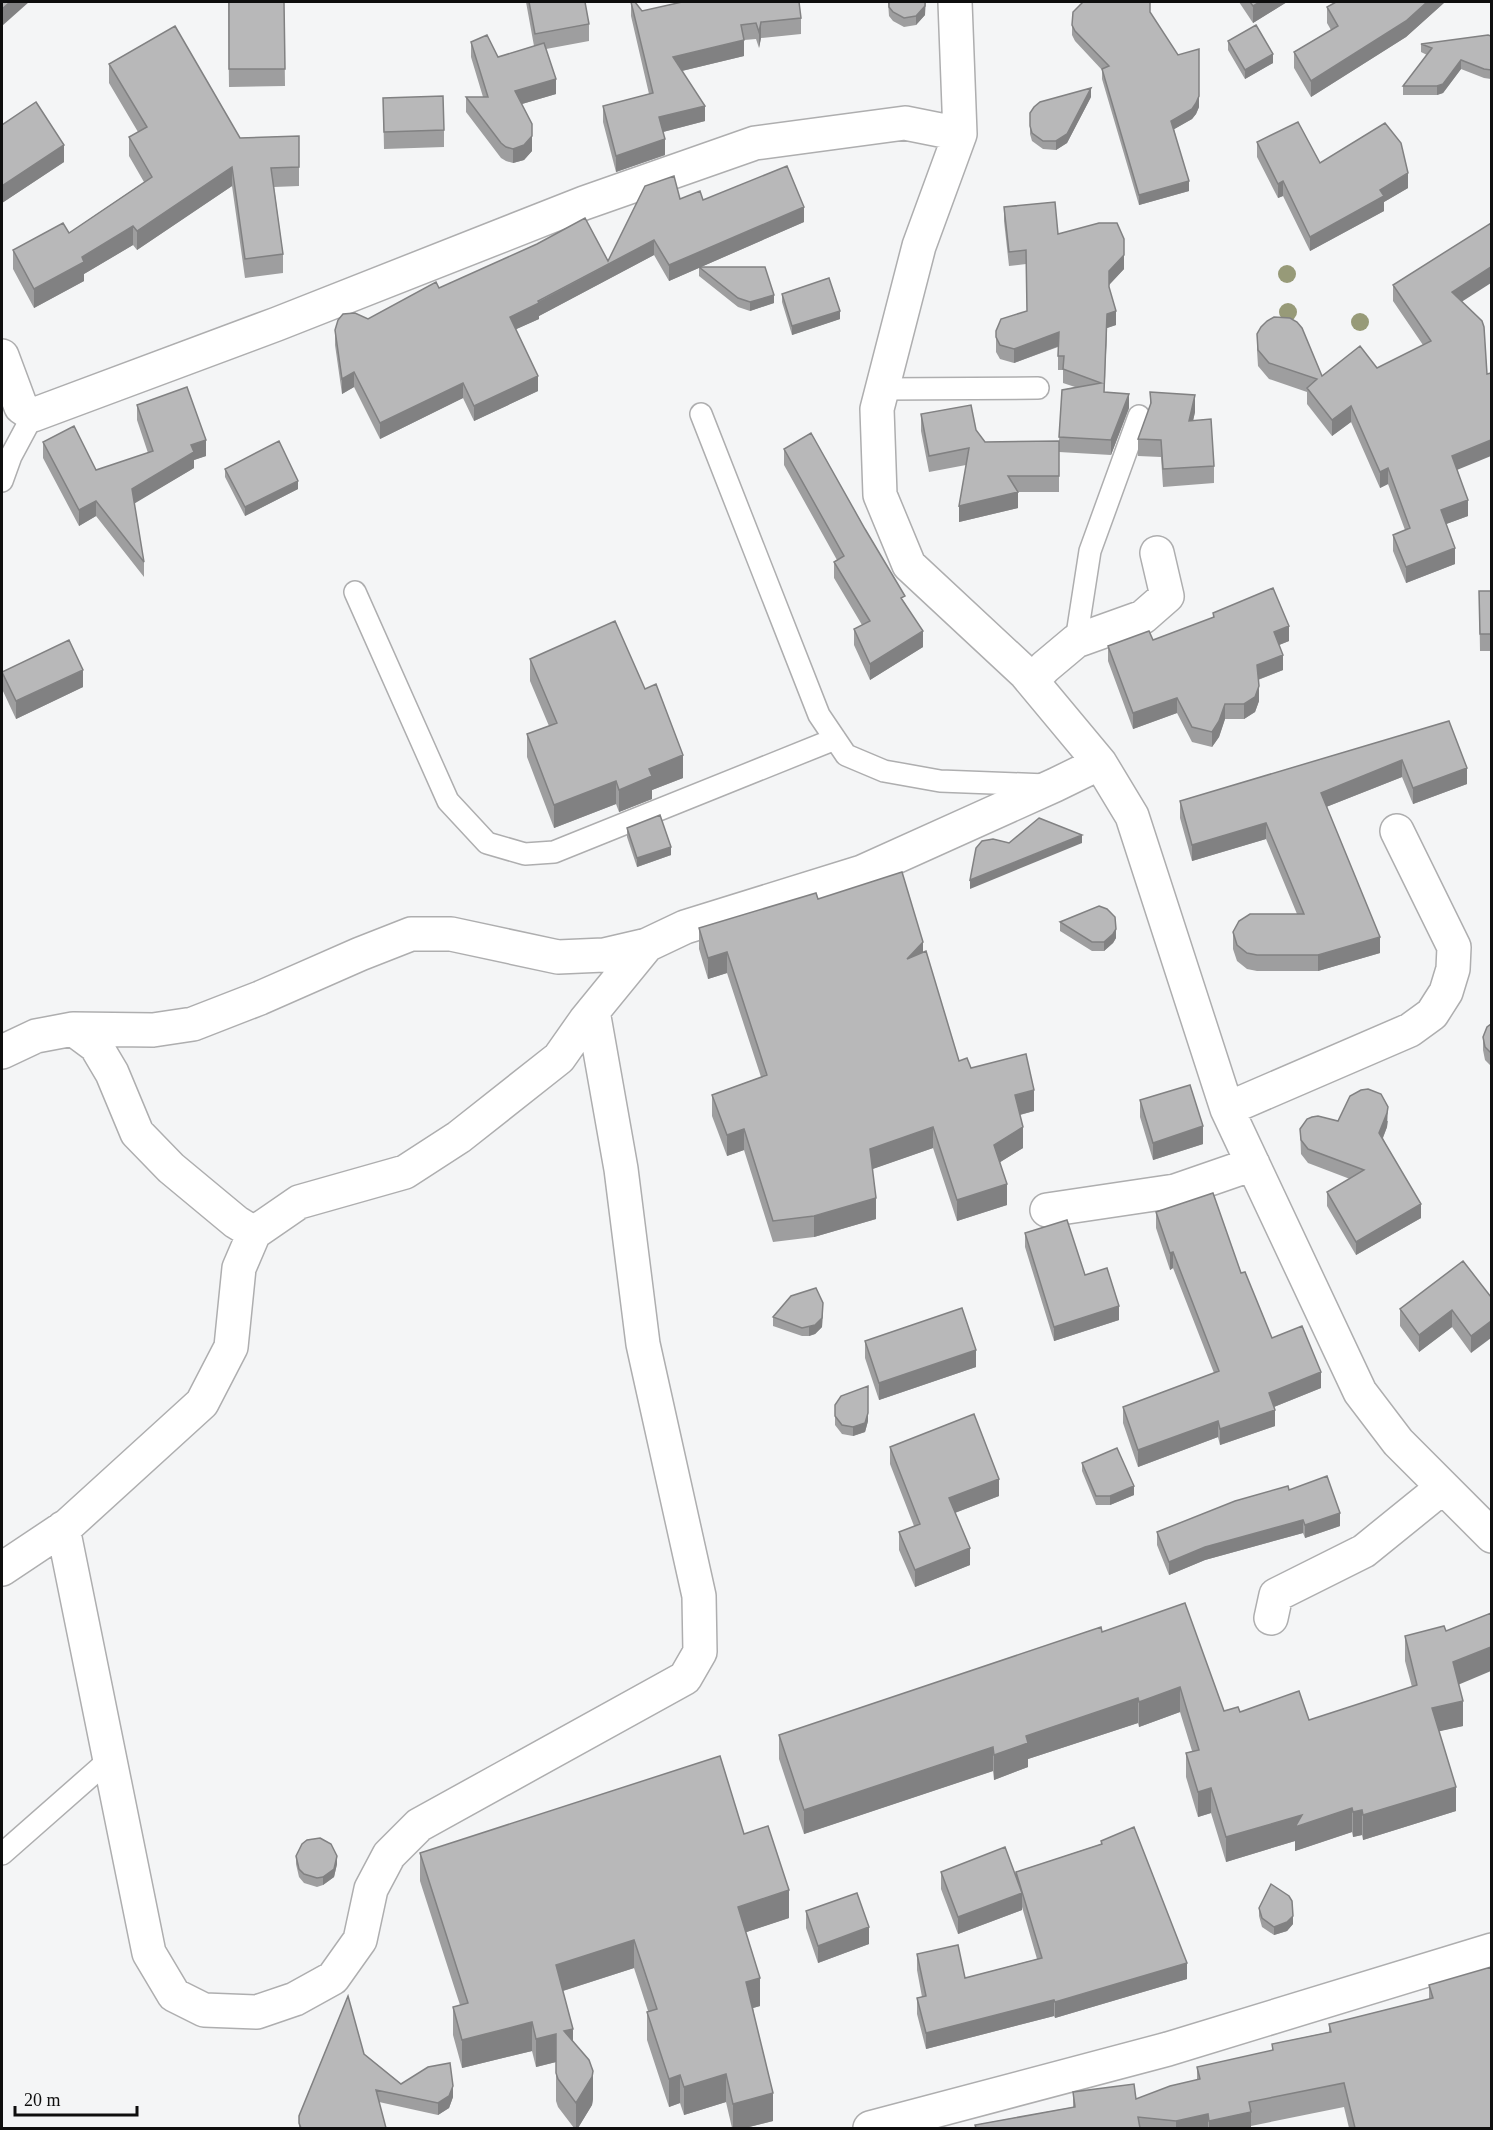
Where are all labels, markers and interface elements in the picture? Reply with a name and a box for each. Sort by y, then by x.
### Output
scale bar [15,2079,136,2117]
text: 20 m [24,2090,61,2110]

